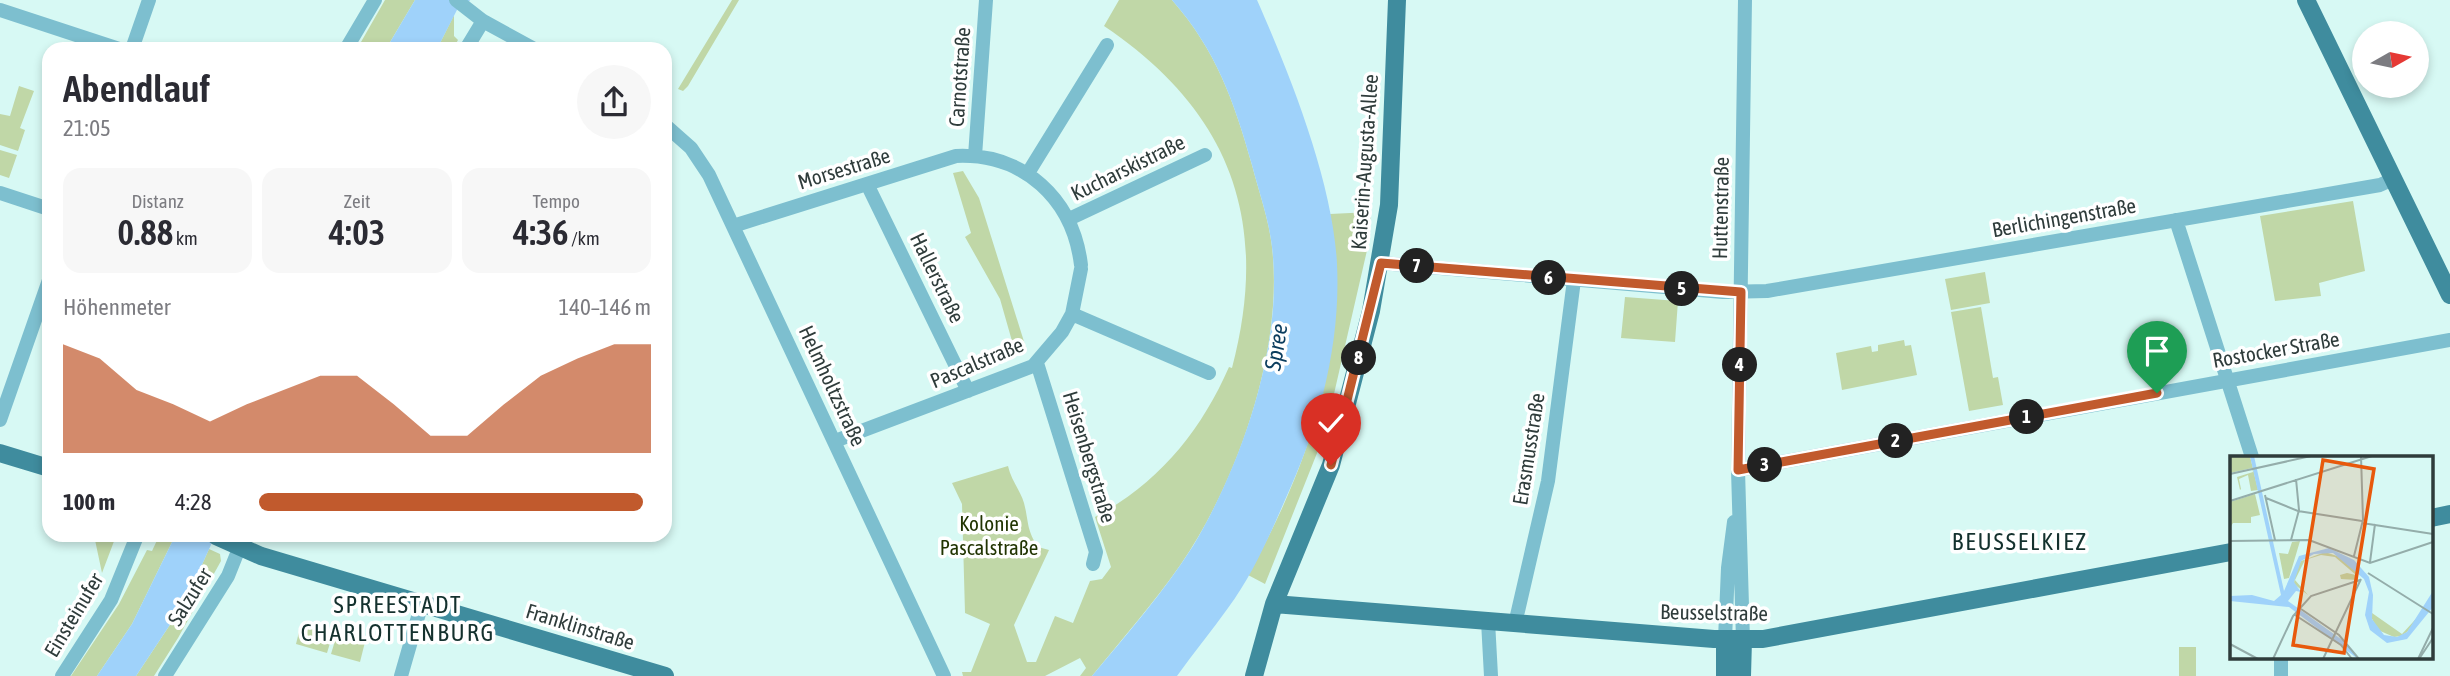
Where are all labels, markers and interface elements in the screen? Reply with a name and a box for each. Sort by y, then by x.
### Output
north arrow [2352,21,2429,98]
map controls [2352,21,2429,98]
street label: Carnotstraße [944,26,974,128]
button: share [577,65,651,139]
text: Abendlauf [63,67,210,110]
street label: Kaiserin-Augusta-Allee [1346,73,1382,251]
text: 21:05 [63,115,111,141]
street label: Kucharskistraße [1067,129,1188,205]
street label: Morsestraße [795,143,893,193]
street label: Huttenstraße [1707,157,1733,259]
text: Distanz [132,190,184,212]
text: Zeit [343,190,371,212]
text: Tempo [533,190,580,212]
street label: Berlichingenstraße [1990,193,2138,241]
text: 0.88 [118,212,173,252]
text: 4:03 [329,212,385,252]
text: 4:36 [513,212,569,252]
text: km [173,227,198,249]
text: /km [569,227,600,249]
street label: Hallerstraße [906,229,970,326]
pin: 7 [1400,248,1434,284]
text: 7 [1412,254,1421,276]
pin: 6 [1532,260,1566,296]
text: 6 [1544,266,1553,288]
pin: 5 [1664,272,1700,306]
text: 5 [1677,277,1686,299]
text: Höhenmeter [63,294,171,320]
text: 140–146 m [558,294,651,320]
pin [2127,321,2187,393]
street label: Helmholtzstraße [795,322,871,450]
water label: Spree [1259,322,1293,373]
street label: Rostocker Straße [2210,326,2341,372]
street label: Pascalstraße [927,332,1027,392]
icon: arrive [2138,332,2176,370]
pin: 8 [1342,340,1376,376]
text: 8 [1354,346,1363,368]
pin: 4 [1722,348,1758,382]
text: 4 [1735,353,1744,375]
street label: Heisenbergstraße [1059,388,1121,525]
street label: Erasmusstraße [1507,391,1549,507]
pin [1301,393,1361,465]
pin: 1 [2010,400,2044,434]
icon: check [1312,404,1350,442]
text: 1 [2022,405,2031,427]
pin: 2 [1878,424,1913,458]
text: 2 [1891,429,1900,451]
pin: 3 [1748,448,1782,482]
text: 3 [1760,453,1769,475]
inset map [2230,456,2432,658]
text: 100 m [63,489,115,515]
text: 4:28 [175,489,212,515]
park label: Kolonie Pascalstraße [940,511,1038,559]
district label: BEUSSELKIEZ [1952,528,2088,555]
street label: Salzufer [162,563,217,630]
street label: Einsteinufer [39,568,108,661]
district label: SPREESTADT CHARLOTTENBURG [301,591,495,646]
street label: Franklinstraße [523,598,637,654]
street label: Beusselstraße [1660,599,1768,625]

